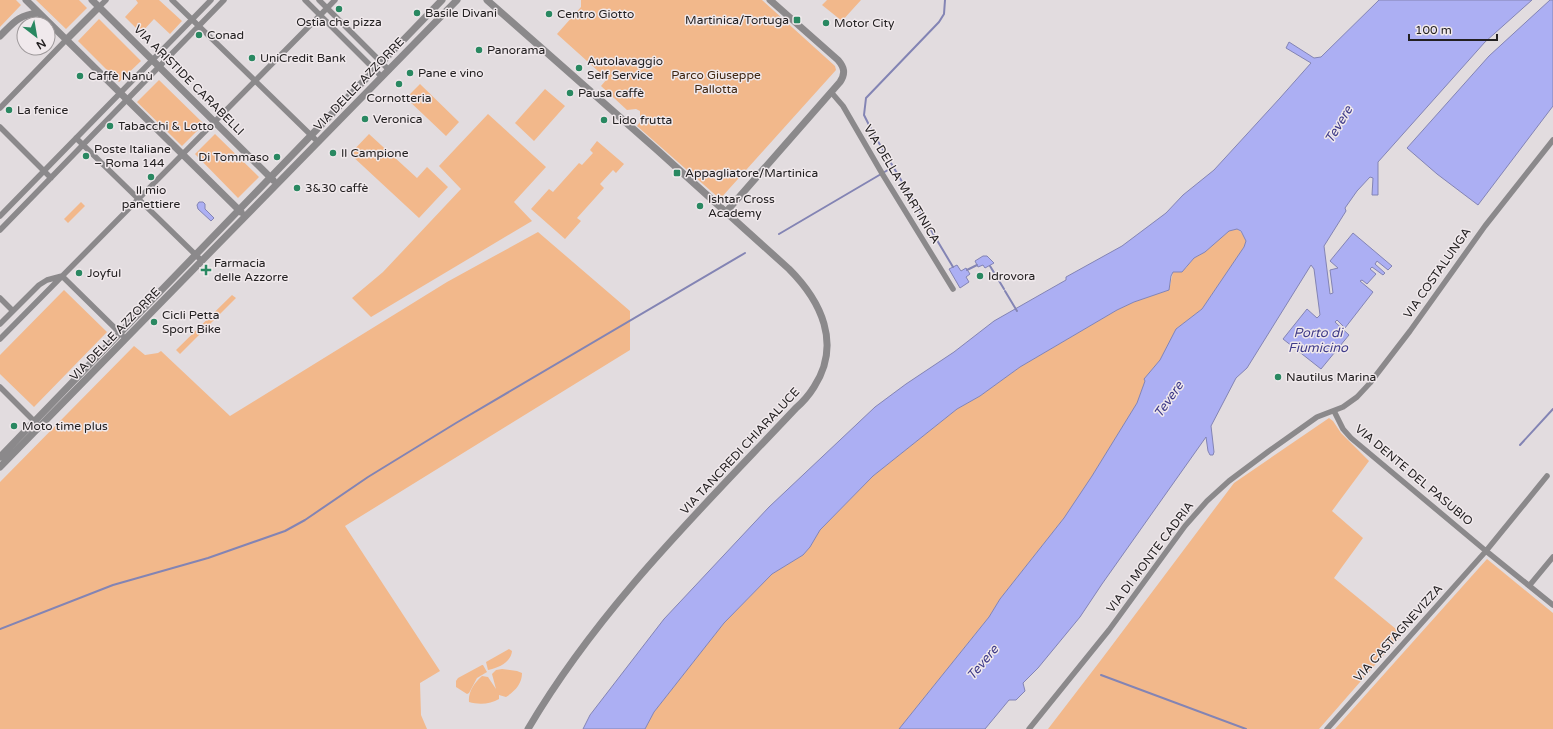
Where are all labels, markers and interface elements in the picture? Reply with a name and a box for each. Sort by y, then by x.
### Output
marker: Ostia che pizza [334,4,344,14]
place label: Basile Divani [425,6,497,20]
place label: Centro Giotto [557,7,634,21]
marker: Basile Divani [412,8,422,18]
marker: Centro Giotto [544,9,554,19]
place label: Martinica/Tortuga [685,13,789,27]
place label: Ostia che pizza [296,15,382,29]
marker: Martinica/Tortuga [792,15,802,25]
north arrow [16,16,56,56]
place label: Motor City [834,16,895,30]
scale bar [1409,16,1497,42]
marker: Motor City [821,18,831,28]
street label: VIA ARISTIDE CARABELLI [131,22,247,138]
text: 100 m [1415,23,1452,37]
place label: Conad [207,28,244,42]
marker: Conad [194,30,204,40]
street label: VIA DELLE AZZORRE [311,34,407,133]
text: N [34,36,48,52]
place label: Panorama [487,43,545,57]
marker: Panorama [474,45,484,55]
place label: UniCredit Bank [260,51,346,65]
marker: UniCredit Bank [247,53,257,63]
place label: Autolavaggio Self Service [587,54,663,82]
marker: Autolavaggio Self Service [574,63,584,73]
place label: Pane e vino [418,66,484,80]
marker: Pane e vino [405,68,415,78]
park label: Parco Giuseppe Pallotta [671,68,761,96]
place label: Caffè Nanù [88,69,153,83]
marker: Caffè Nanù [75,71,85,81]
marker: Cornotteria [394,79,404,89]
place label: Pausa caffè [578,86,644,100]
marker: Pausa caffè [565,88,575,98]
place label: Cornotteria [367,91,431,105]
water label: Tevere [1322,102,1357,146]
place label: La fenice [17,103,68,117]
marker: La fenice [4,105,14,115]
place label: Veronica [373,112,423,126]
place label: Lido frutta [612,113,672,127]
marker: Veronica [360,114,370,124]
marker: Lido frutta [599,115,609,125]
place label: Tabacchi & Lotto [118,119,214,133]
marker: Tabacchi & Lotto [105,121,115,131]
street label: VIA DELLA MARTINICA [861,122,943,246]
place label: Poste Italiane – Roma 144 [94,142,171,170]
place label: Il Campione [341,146,409,160]
marker: Il Campione [328,148,338,158]
place label: Di Tommaso [198,150,269,164]
marker: Poste Italiane – Roma 144 [81,151,91,161]
marker: Di Tommaso [272,152,282,162]
place label: Appagliatore/Martinica [685,166,818,180]
marker: Appagliatore/Martinica [672,168,682,178]
marker: Il mio panettiere [146,172,156,182]
place label: 3&30 caffè [305,181,368,195]
place label: Il mio panettiere [122,183,180,211]
marker: 3&30 caffè [292,183,302,193]
place label: Ishtar Cross Academy [708,192,775,220]
marker: Ishtar Cross Academy [695,201,705,211]
street label: VIA COSTALUNGA [1400,225,1474,321]
place label: Farmacia delle Azzorre [214,256,288,284]
marker: Farmacia delle Azzorre [201,265,211,275]
place label: Joyful [87,266,121,280]
marker: Joyful [74,268,84,278]
place label: Idrovora [988,269,1035,283]
marker: Idrovora [975,271,985,281]
street label: VIA DELLE AZZORRE [67,284,163,383]
place label: Cicli Petta Sport Bike [162,308,221,336]
marker: Cicli Petta Sport Bike [149,317,159,327]
water label: Porto di Fiumicino [1288,325,1349,356]
place label: Nautilus Marina [1286,370,1376,384]
marker: Nautilus Marina [1273,372,1283,382]
water label: Tevere [1151,378,1187,421]
street label: VIA TANCREDI CHIARALUCE [678,385,803,517]
place label: Moto time plus [22,419,108,433]
marker: Moto time plus [9,421,19,431]
street label: VIA DENTE DEL PASUBIO [1352,422,1476,529]
street label: VIA DI MONTE CADRIA [1104,499,1196,615]
street label: VIA CASTAGNEVIZZA [1351,582,1445,684]
water label: Tevere [964,641,1002,683]

